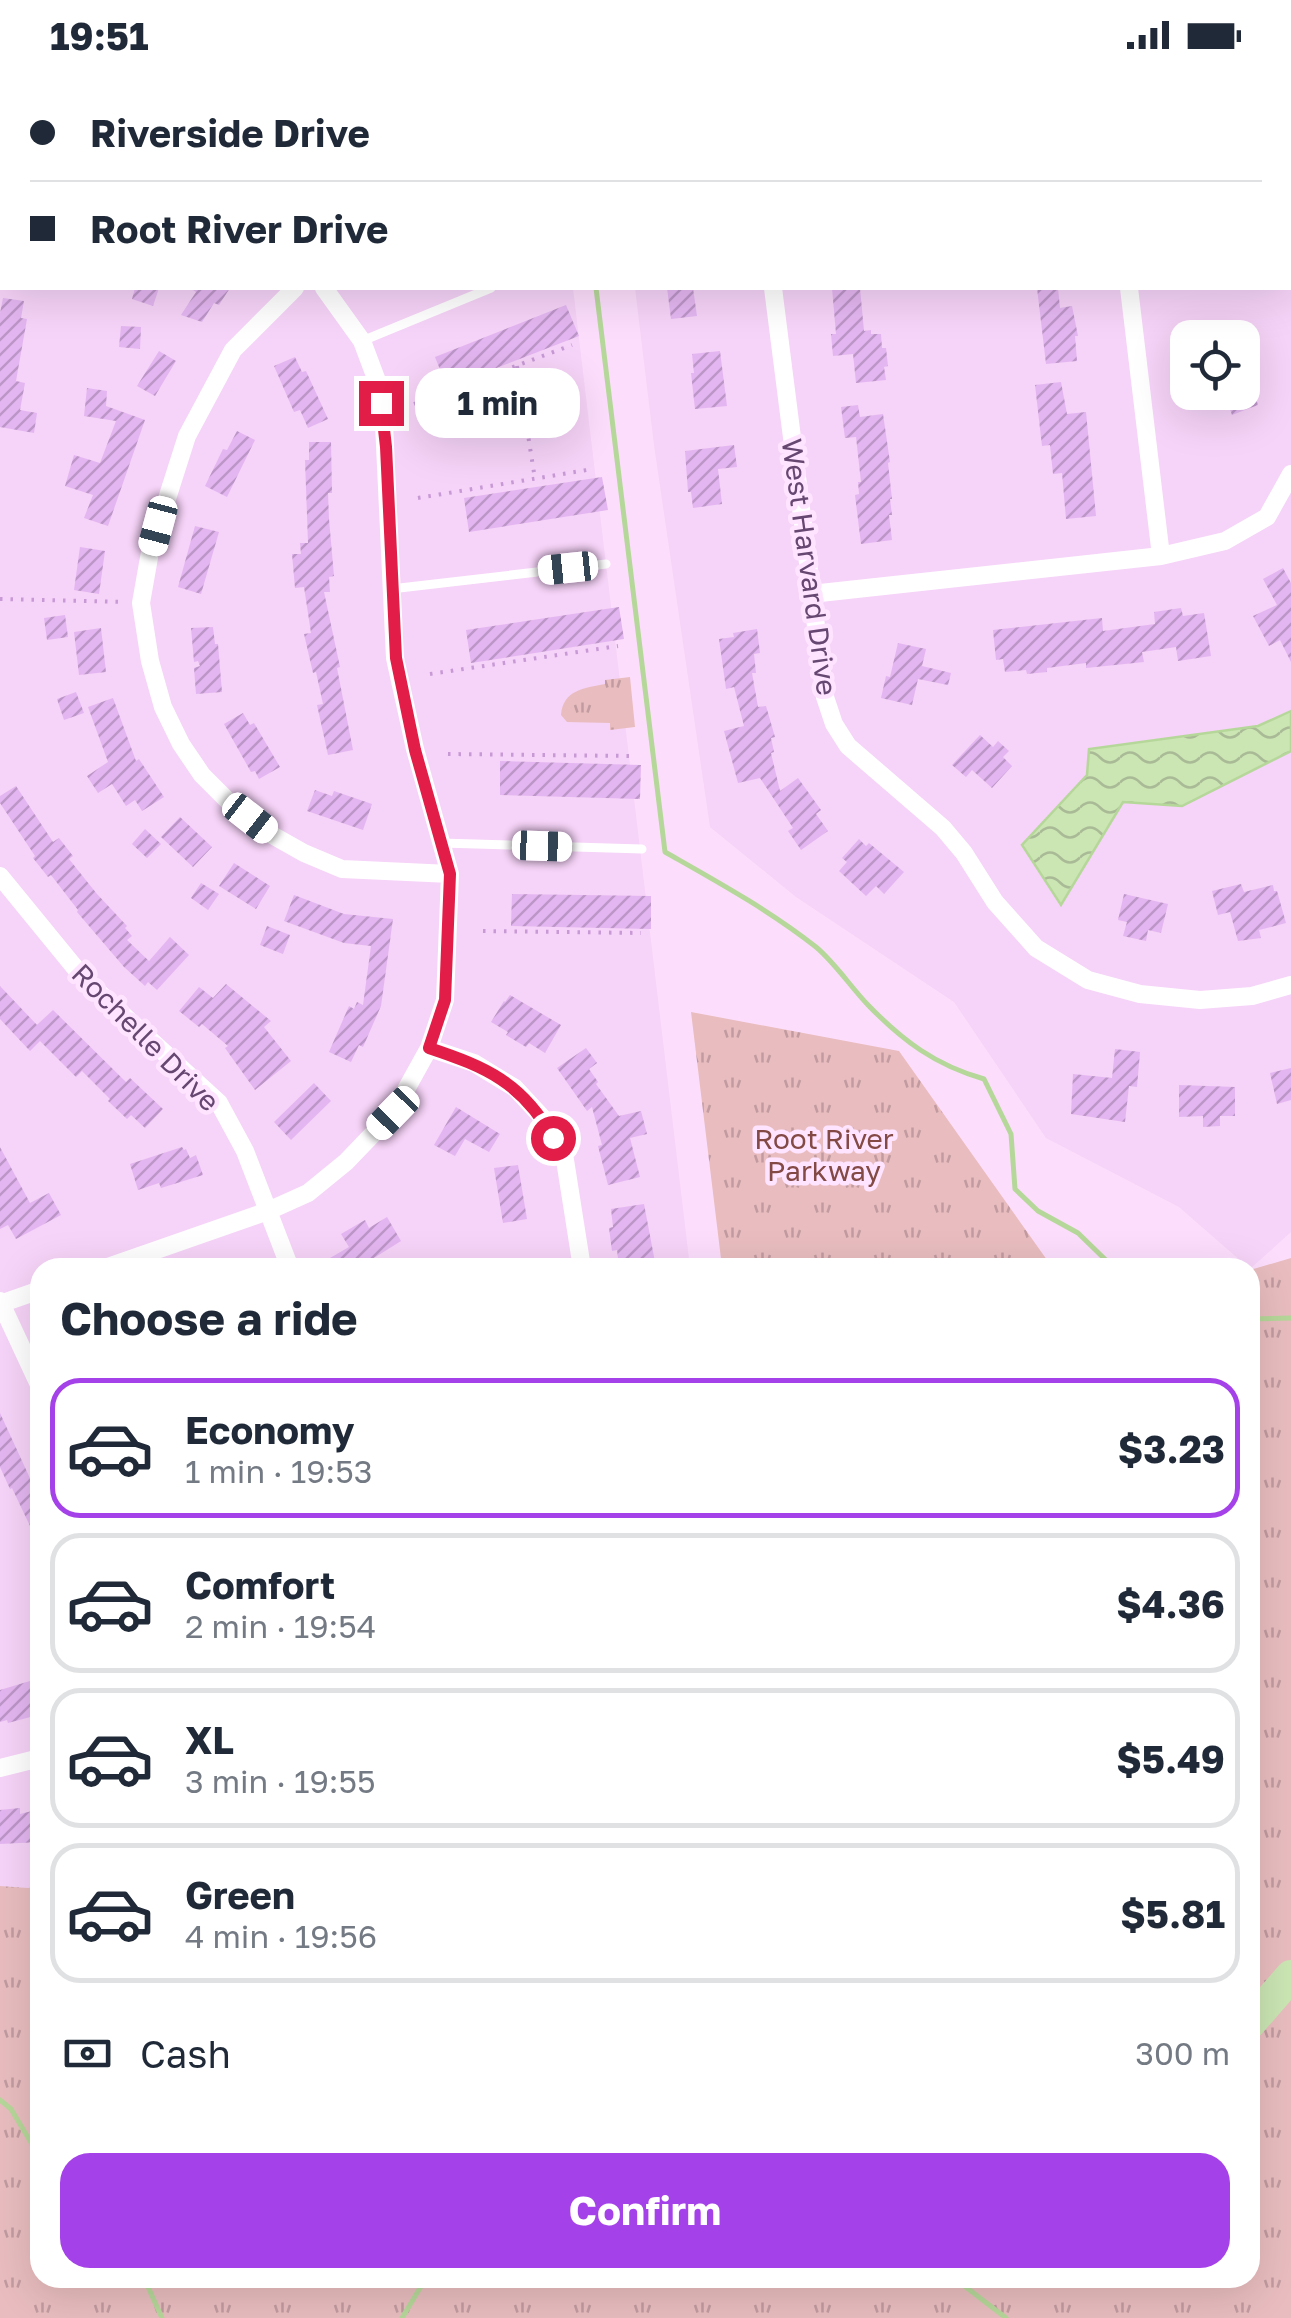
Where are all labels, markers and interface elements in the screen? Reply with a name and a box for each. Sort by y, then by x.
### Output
text: 19:51 [50,13,149,58]
text: Riverside Drive [90,110,370,155]
text: Root River Drive [90,206,388,251]
map controls [1170,320,1260,410]
button: locate [1170,320,1260,410]
callout: 1 min [416,368,581,438]
route end [359,381,404,426]
text: 1 min [457,384,538,422]
street label: West Harvard Drive [776,437,844,697]
car [136,493,180,559]
car [537,550,599,586]
car [217,788,283,848]
car [511,830,573,862]
street label: Rochelle Drive [66,957,226,1117]
car [361,1081,425,1145]
route start [531,1116,576,1161]
park label: Root River Parkway [754,1122,894,1187]
text: Choose a ride [60,1291,358,1345]
icon: car [65,1403,155,1493]
text: Economy [185,1407,354,1452]
text: $3.23 [1118,1426,1225,1471]
text: 1 min · 19:53 [185,1452,372,1490]
icon: car [65,1558,155,1648]
text: Comfort [185,1562,335,1607]
text: $4.36 [1116,1581,1225,1626]
text: 2 min · 19:54 [185,1607,376,1645]
icon: car [65,1713,155,1803]
text: XL [185,1717,234,1762]
text: $5.49 [1116,1736,1225,1781]
text: 3 min · 19:55 [185,1762,376,1800]
icon: car [65,1868,155,1958]
text: Green [185,1872,295,1917]
text: $5.81 [1120,1891,1225,1936]
text: 4 min · 19:56 [185,1917,377,1955]
icon: cash [60,2026,115,2081]
text: Cash [140,2031,231,2076]
text: 300 m [1135,2034,1230,2072]
button: Confirm [60,2153,1230,2268]

